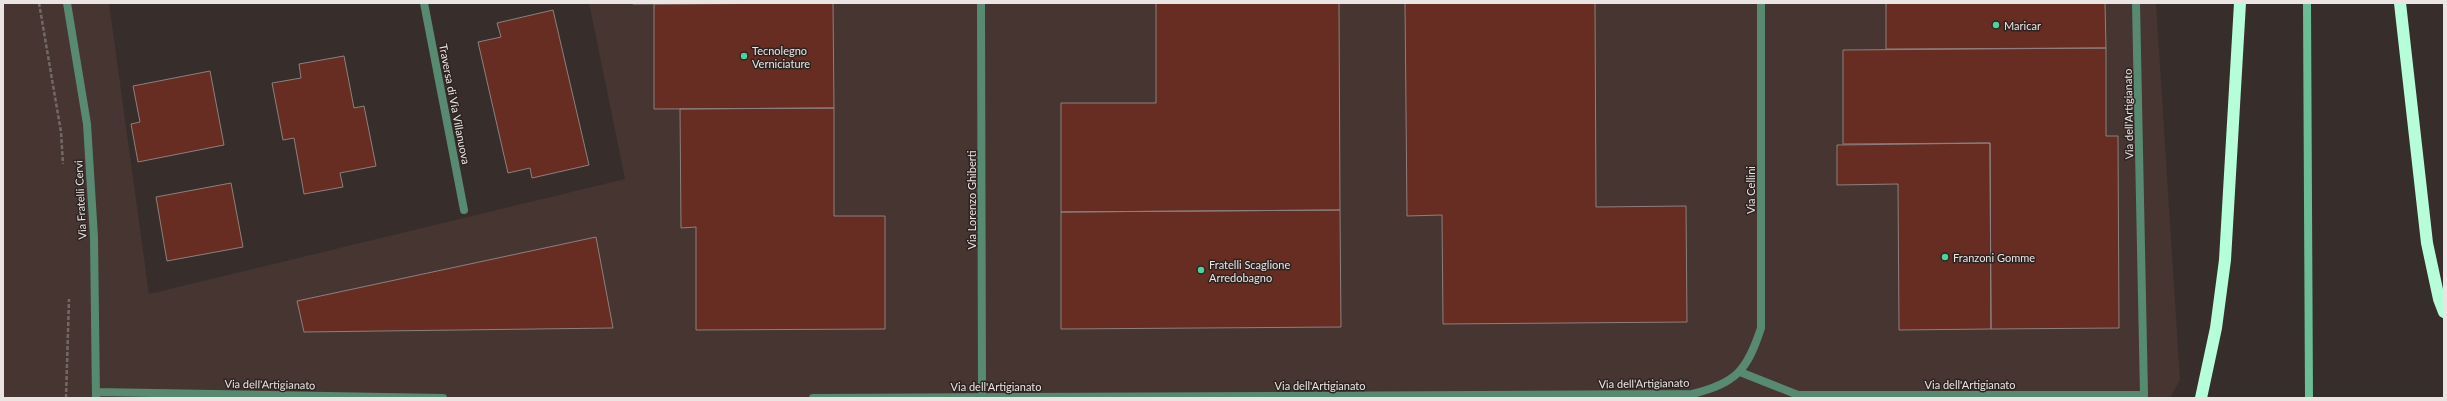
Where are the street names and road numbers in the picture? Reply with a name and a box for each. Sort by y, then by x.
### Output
street label: Traversa di Via Villanuova [437,43,473,165]
street label: Via dell'Artigianato [2121,68,2135,160]
street label: Via Lorenzo Ghiberti [965,150,978,250]
street label: Via Fratelli Cervi [71,160,89,240]
street label: Via Cellini [1744,166,1757,214]
street label: Via dell'Artigianato [1598,376,1690,390]
street label: Via dell'Artigianato [224,377,316,391]
street label: Via dell'Artigianato [1925,378,2015,391]
street label: Via dell'Artigianato [1275,379,1365,392]
street label: Via dell'Artigianato [951,380,1041,393]

